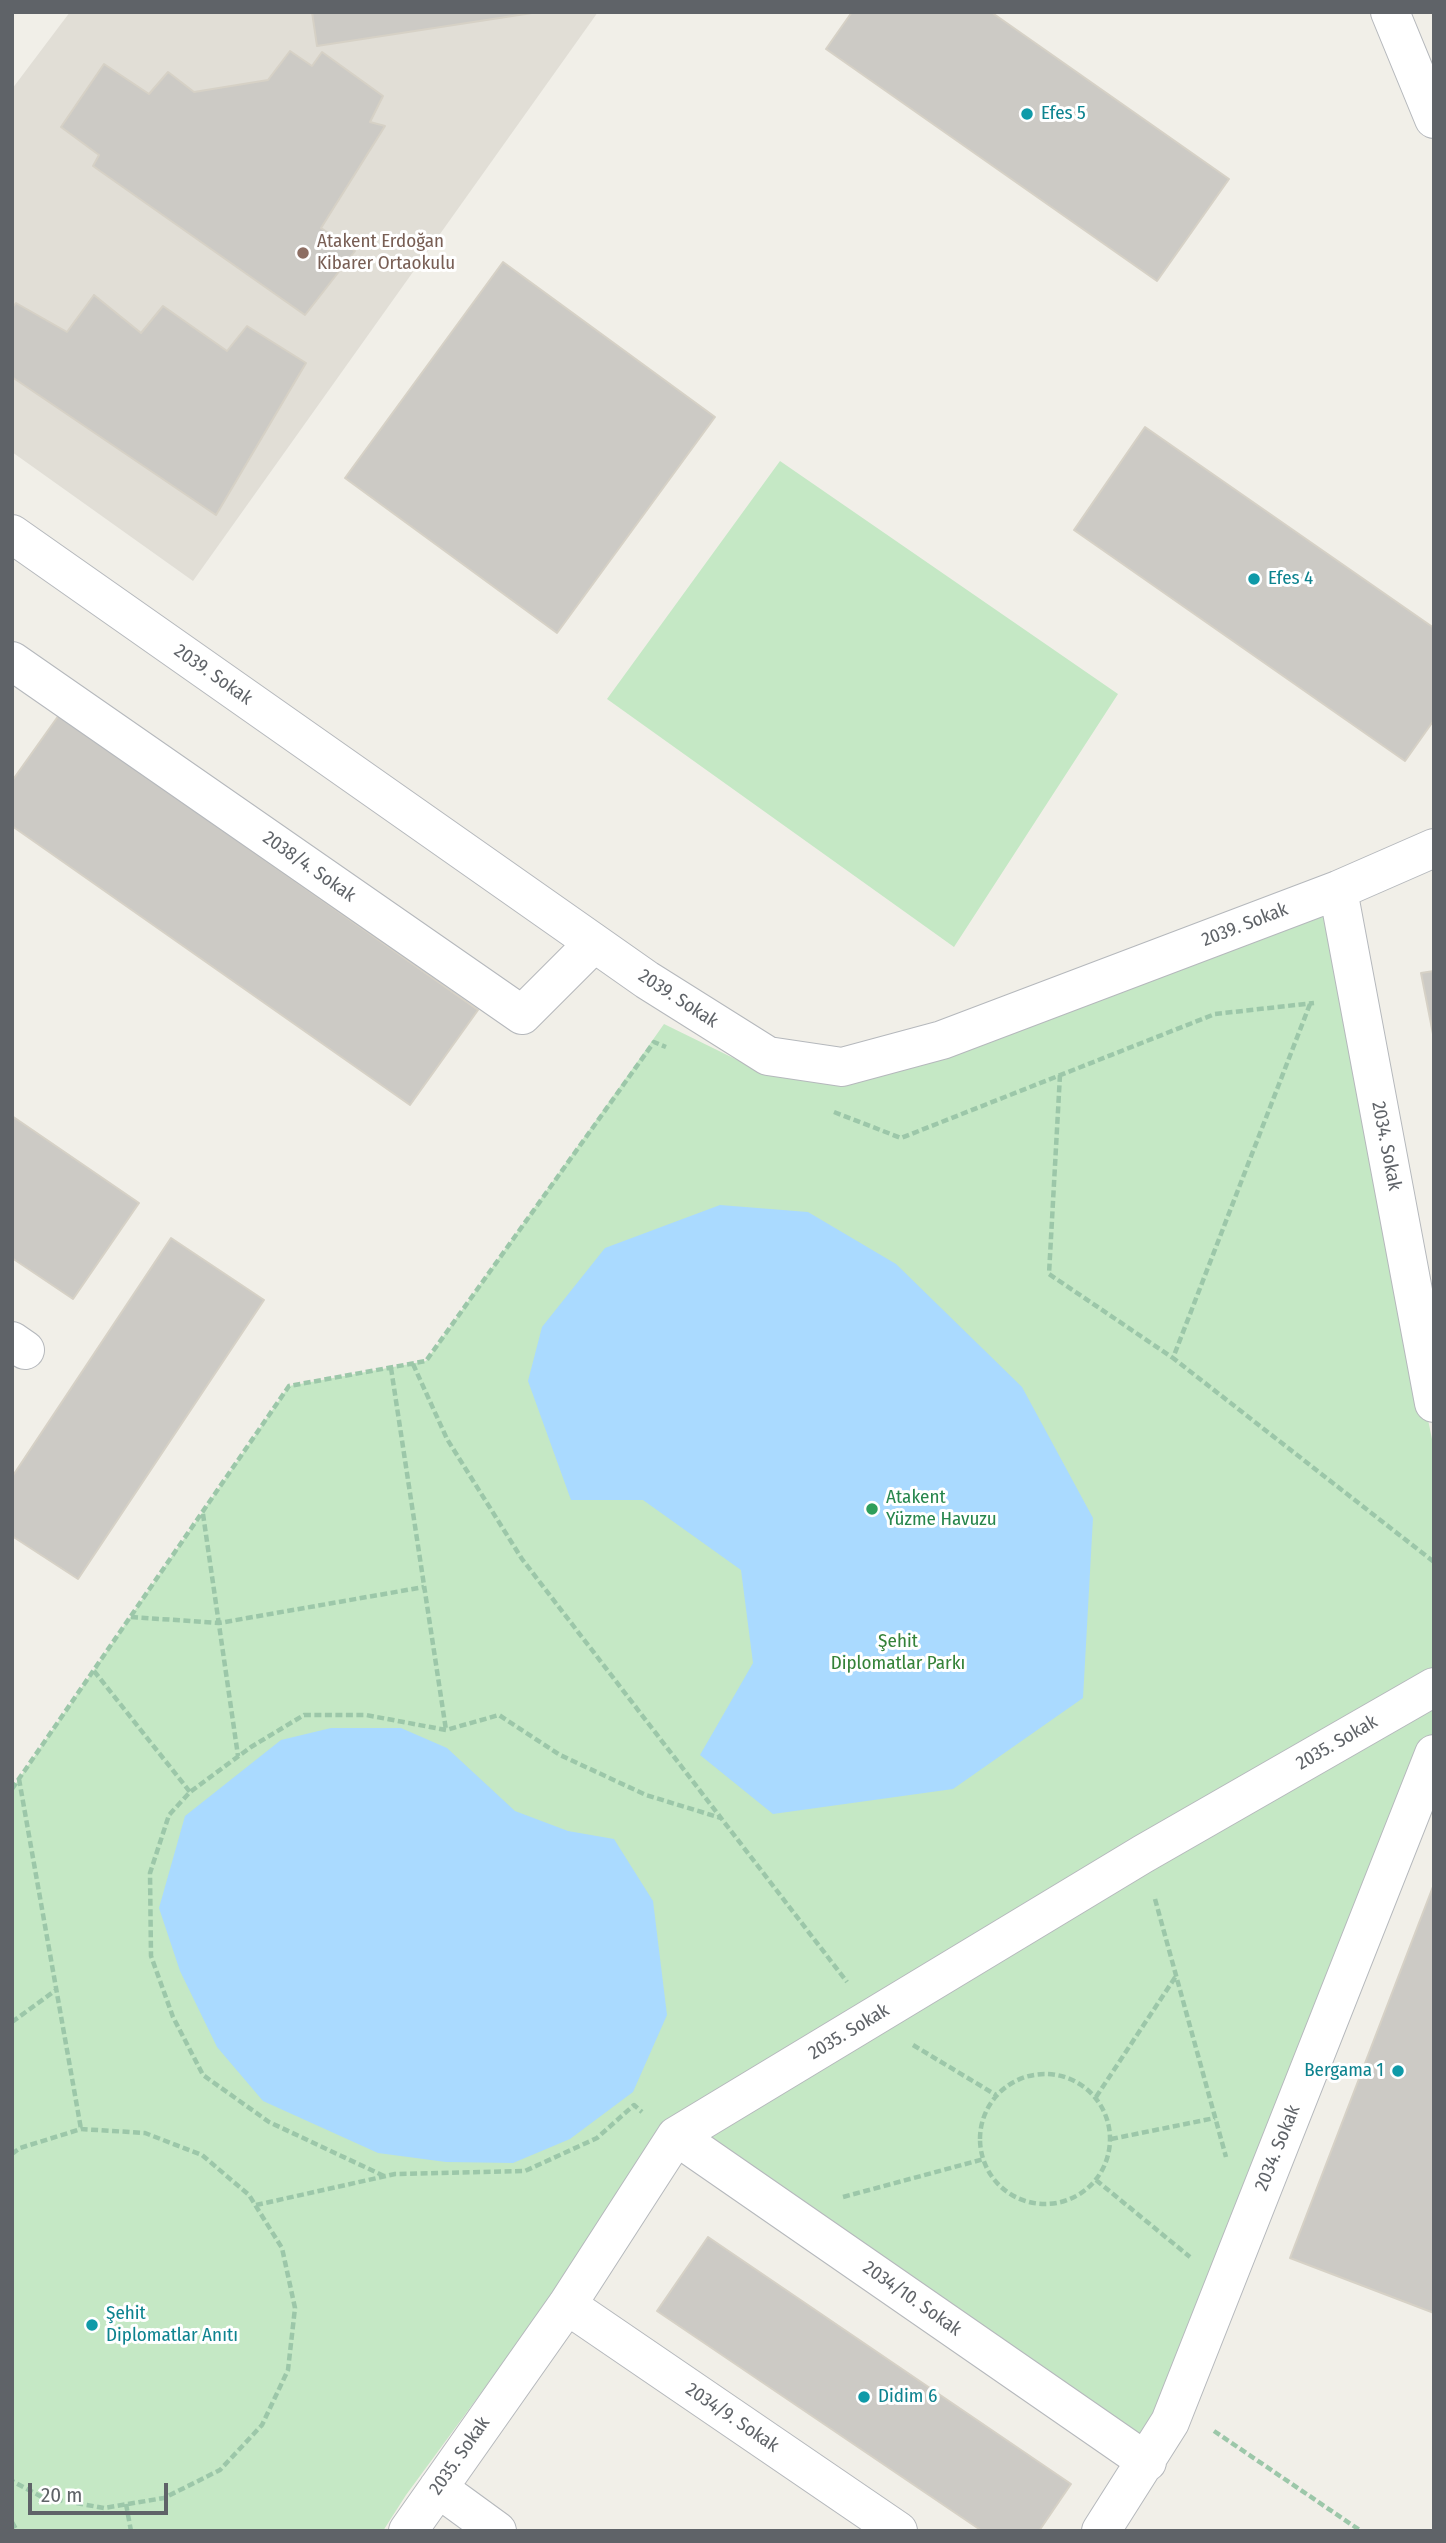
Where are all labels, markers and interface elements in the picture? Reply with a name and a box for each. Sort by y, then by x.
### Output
place label: Efes 5 [1041,103,1086,125]
marker: Efes 5 [1019,106,1035,122]
place label: Atakent Erdoğan Kibarer Ortaokulu [317,231,455,275]
marker: Atakent Erdoğan Kibarer Ortaokulu [295,245,311,261]
place label: Efes 4 [1268,568,1313,590]
marker: Efes 4 [1246,571,1262,587]
street label: 2039. Sokak [169,640,257,710]
street label: 2038/4. Sokak [258,827,360,907]
street label: 2039. Sokak [1199,898,1291,952]
street label: 2039. Sokak [634,965,722,1033]
street label: 2034. Sokak [1366,1099,1406,1193]
place label: Atakent Yüzme Havuzu [886,1487,997,1531]
marker: Atakent Yüzme Havuzu [864,1501,880,1517]
park label: Şehit Diplomatlar Parkı [831,1631,965,1675]
street label: 2035. Sokak [1292,1711,1382,1775]
street label: 2035. Sokak [805,1999,893,2065]
place label: Bergama 1 [1304,2060,1384,2082]
marker: Bergama 1 [1390,2063,1406,2079]
street label: 2034. Sokak [1250,2102,1306,2194]
street label: 2034/10. Sokak [858,2257,966,2341]
place label: Şehit Diplomatlar Anıtı [106,2303,238,2347]
marker: Şehit Diplomatlar Anıtı [84,2317,100,2333]
street label: 2034/9. Sokak [681,2379,783,2457]
place label: Didim 6 [878,2386,937,2408]
marker: Didim 6 [856,2389,872,2405]
street label: 2035. Sokak [425,2413,495,2499]
scale bar [32,2470,172,2514]
text: 20 m [41,2482,82,2508]

